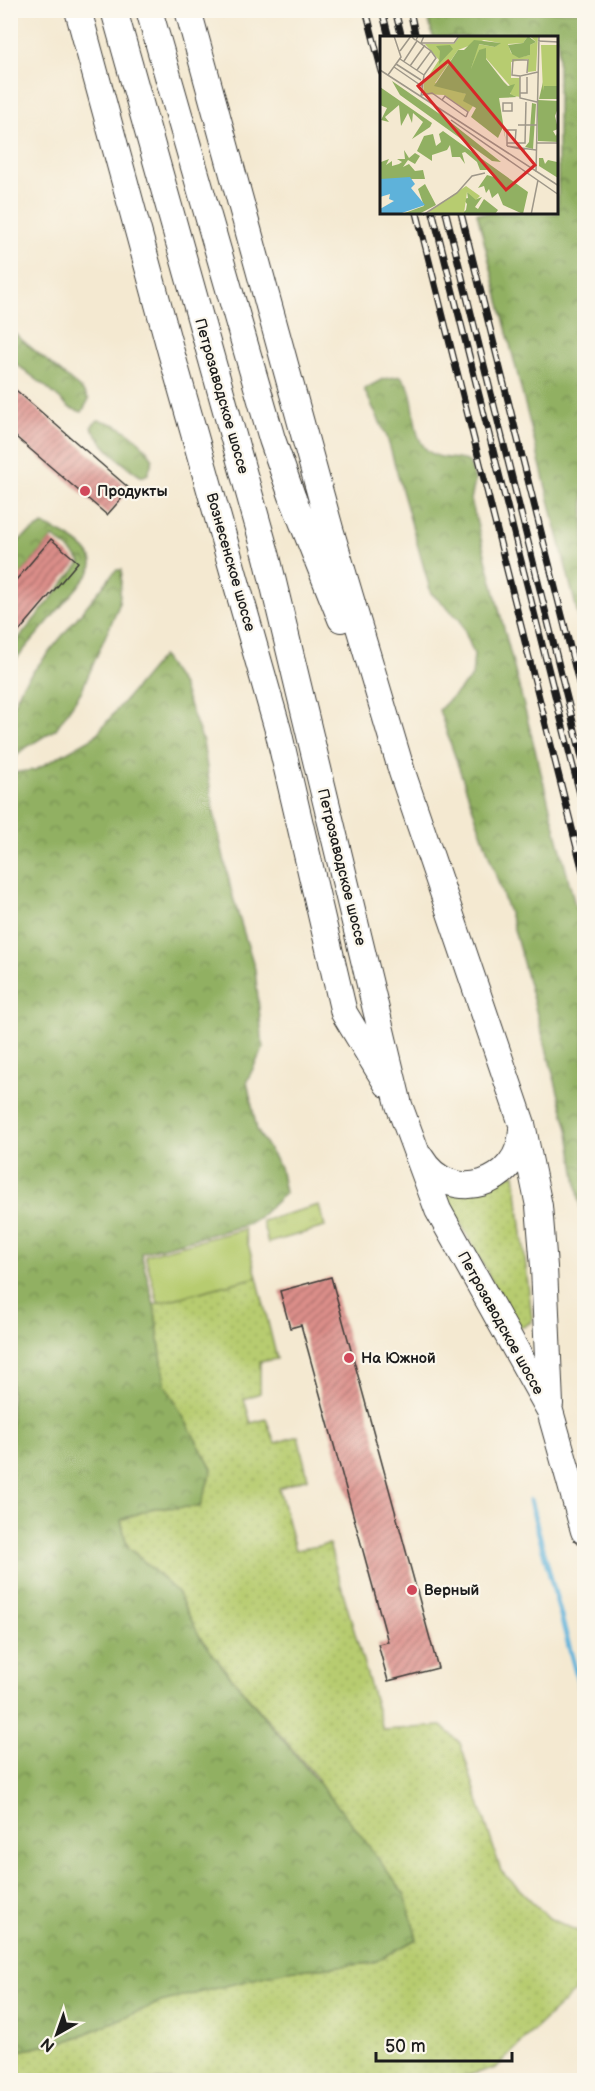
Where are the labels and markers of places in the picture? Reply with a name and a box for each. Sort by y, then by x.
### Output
place label: Продукты [97,482,168,501]
marker: Продукты [78,484,92,498]
place label: На Южной [361,1349,436,1368]
marker: На Южной [342,1351,356,1365]
place label: Верный [424,1581,479,1600]
marker: Верный [405,1583,419,1597]

